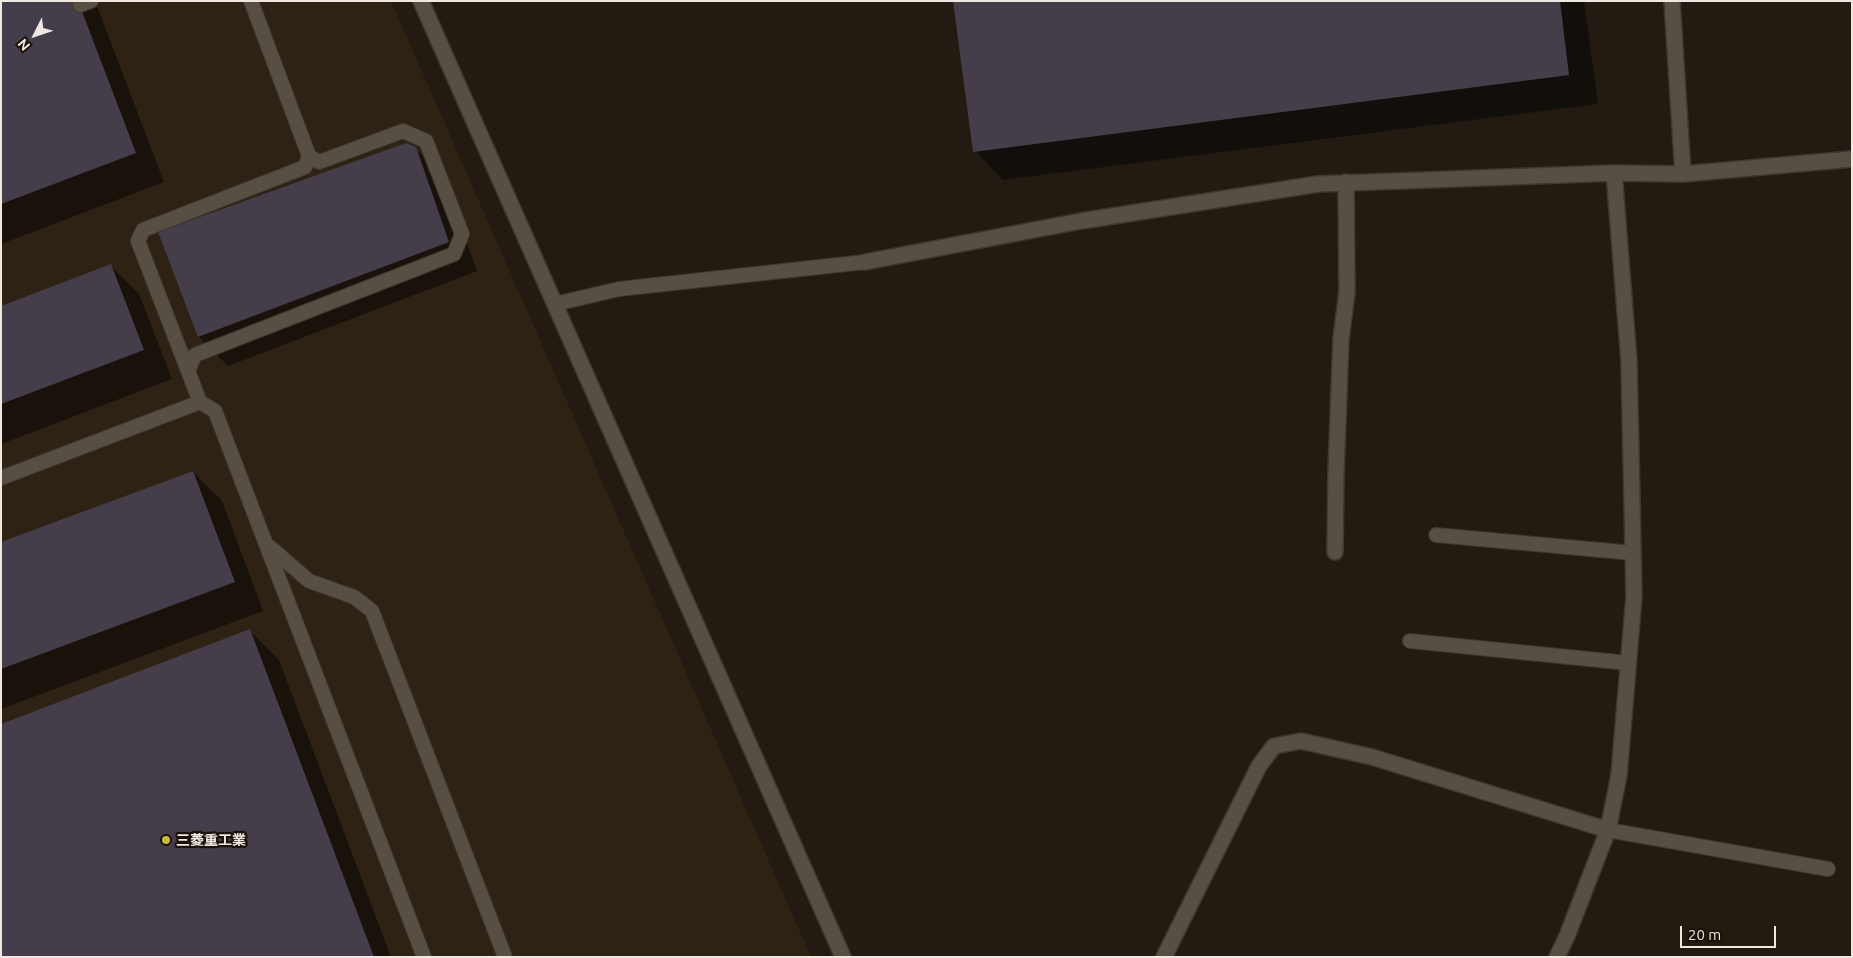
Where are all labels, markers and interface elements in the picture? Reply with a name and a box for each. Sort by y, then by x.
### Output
north arrow [10,10,60,60]
text: N [14,36,33,54]
place label: 三菱重工業 [176,832,246,848]
marker: 三菱重工業 [160,834,172,846]
scale bar [1683,916,1779,948]
text: 20 m [1688,926,1721,943]

